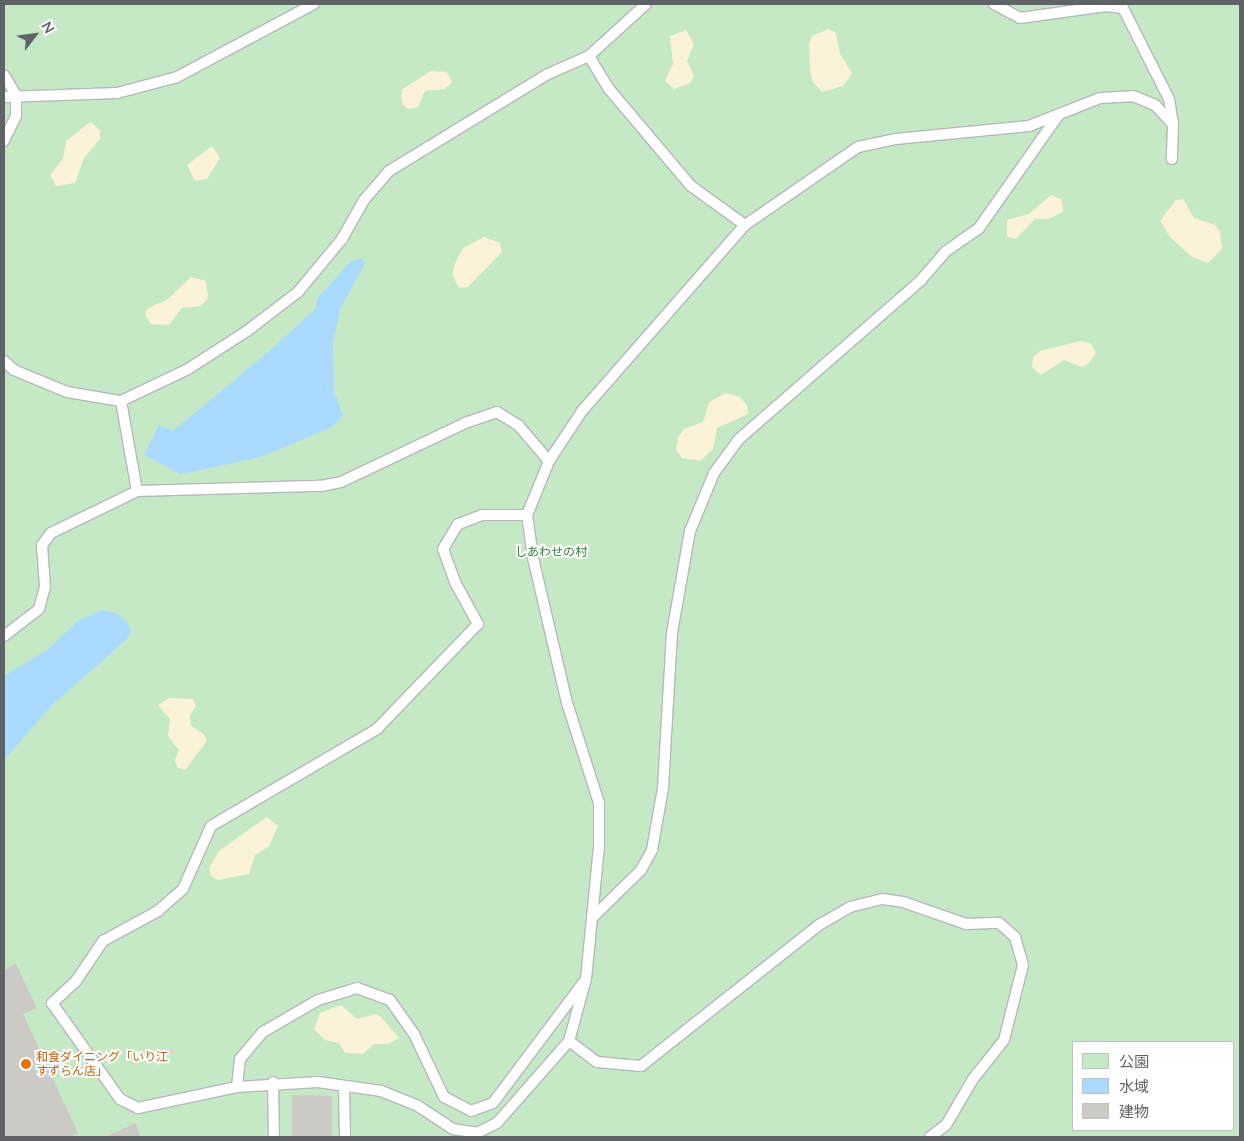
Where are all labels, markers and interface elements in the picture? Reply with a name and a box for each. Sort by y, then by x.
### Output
north arrow [10,10,60,60]
text: N [38,18,58,36]
park label: しあわせの村 [515,545,587,559]
legend [1072,1041,1234,1131]
place label: 和食ダイニング「いり江 すずらん店」 [36,1050,168,1078]
text: 公園 [1119,1052,1149,1070]
marker: 和食ダイニング「いり江 すずらん店」 [20,1058,32,1070]
text: 水域 [1119,1077,1149,1095]
text: 建物 [1119,1102,1149,1120]

